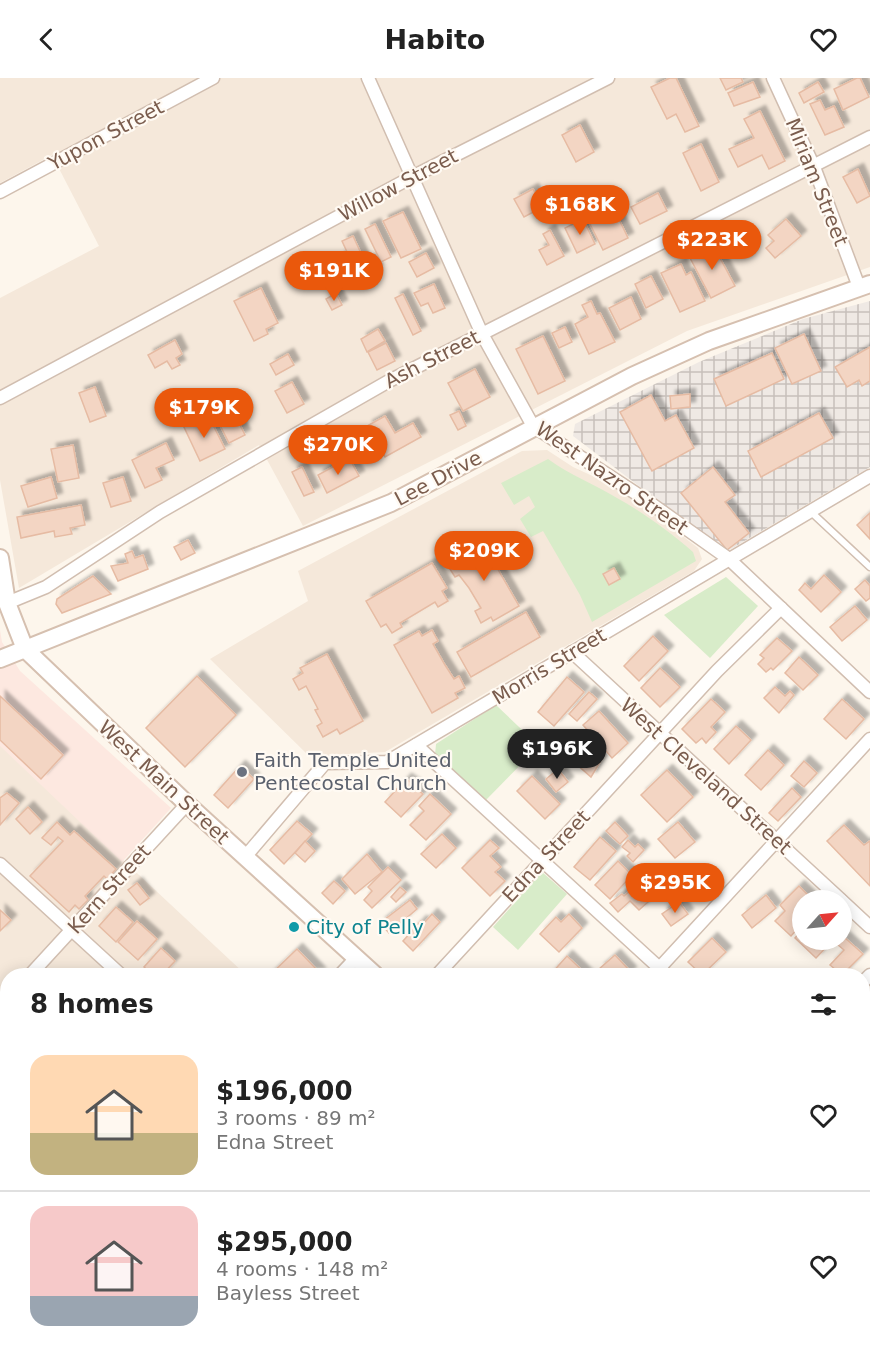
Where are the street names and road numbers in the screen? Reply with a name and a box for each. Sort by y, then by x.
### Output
street label: Yupon Street [43,94,168,176]
street label: Miriam Street [781,115,854,249]
street label: Willow Street [334,143,462,227]
street label: Ash Street [380,325,484,393]
street label: West Nazro Street [531,416,693,540]
street label: Lee Drive [390,445,486,511]
street label: Morris Street [488,622,610,709]
street label: West Cleveland Street [616,693,797,859]
street label: West Main Street [94,715,235,849]
street label: Edna Street [497,805,595,907]
street label: Kern Street [63,839,156,939]

